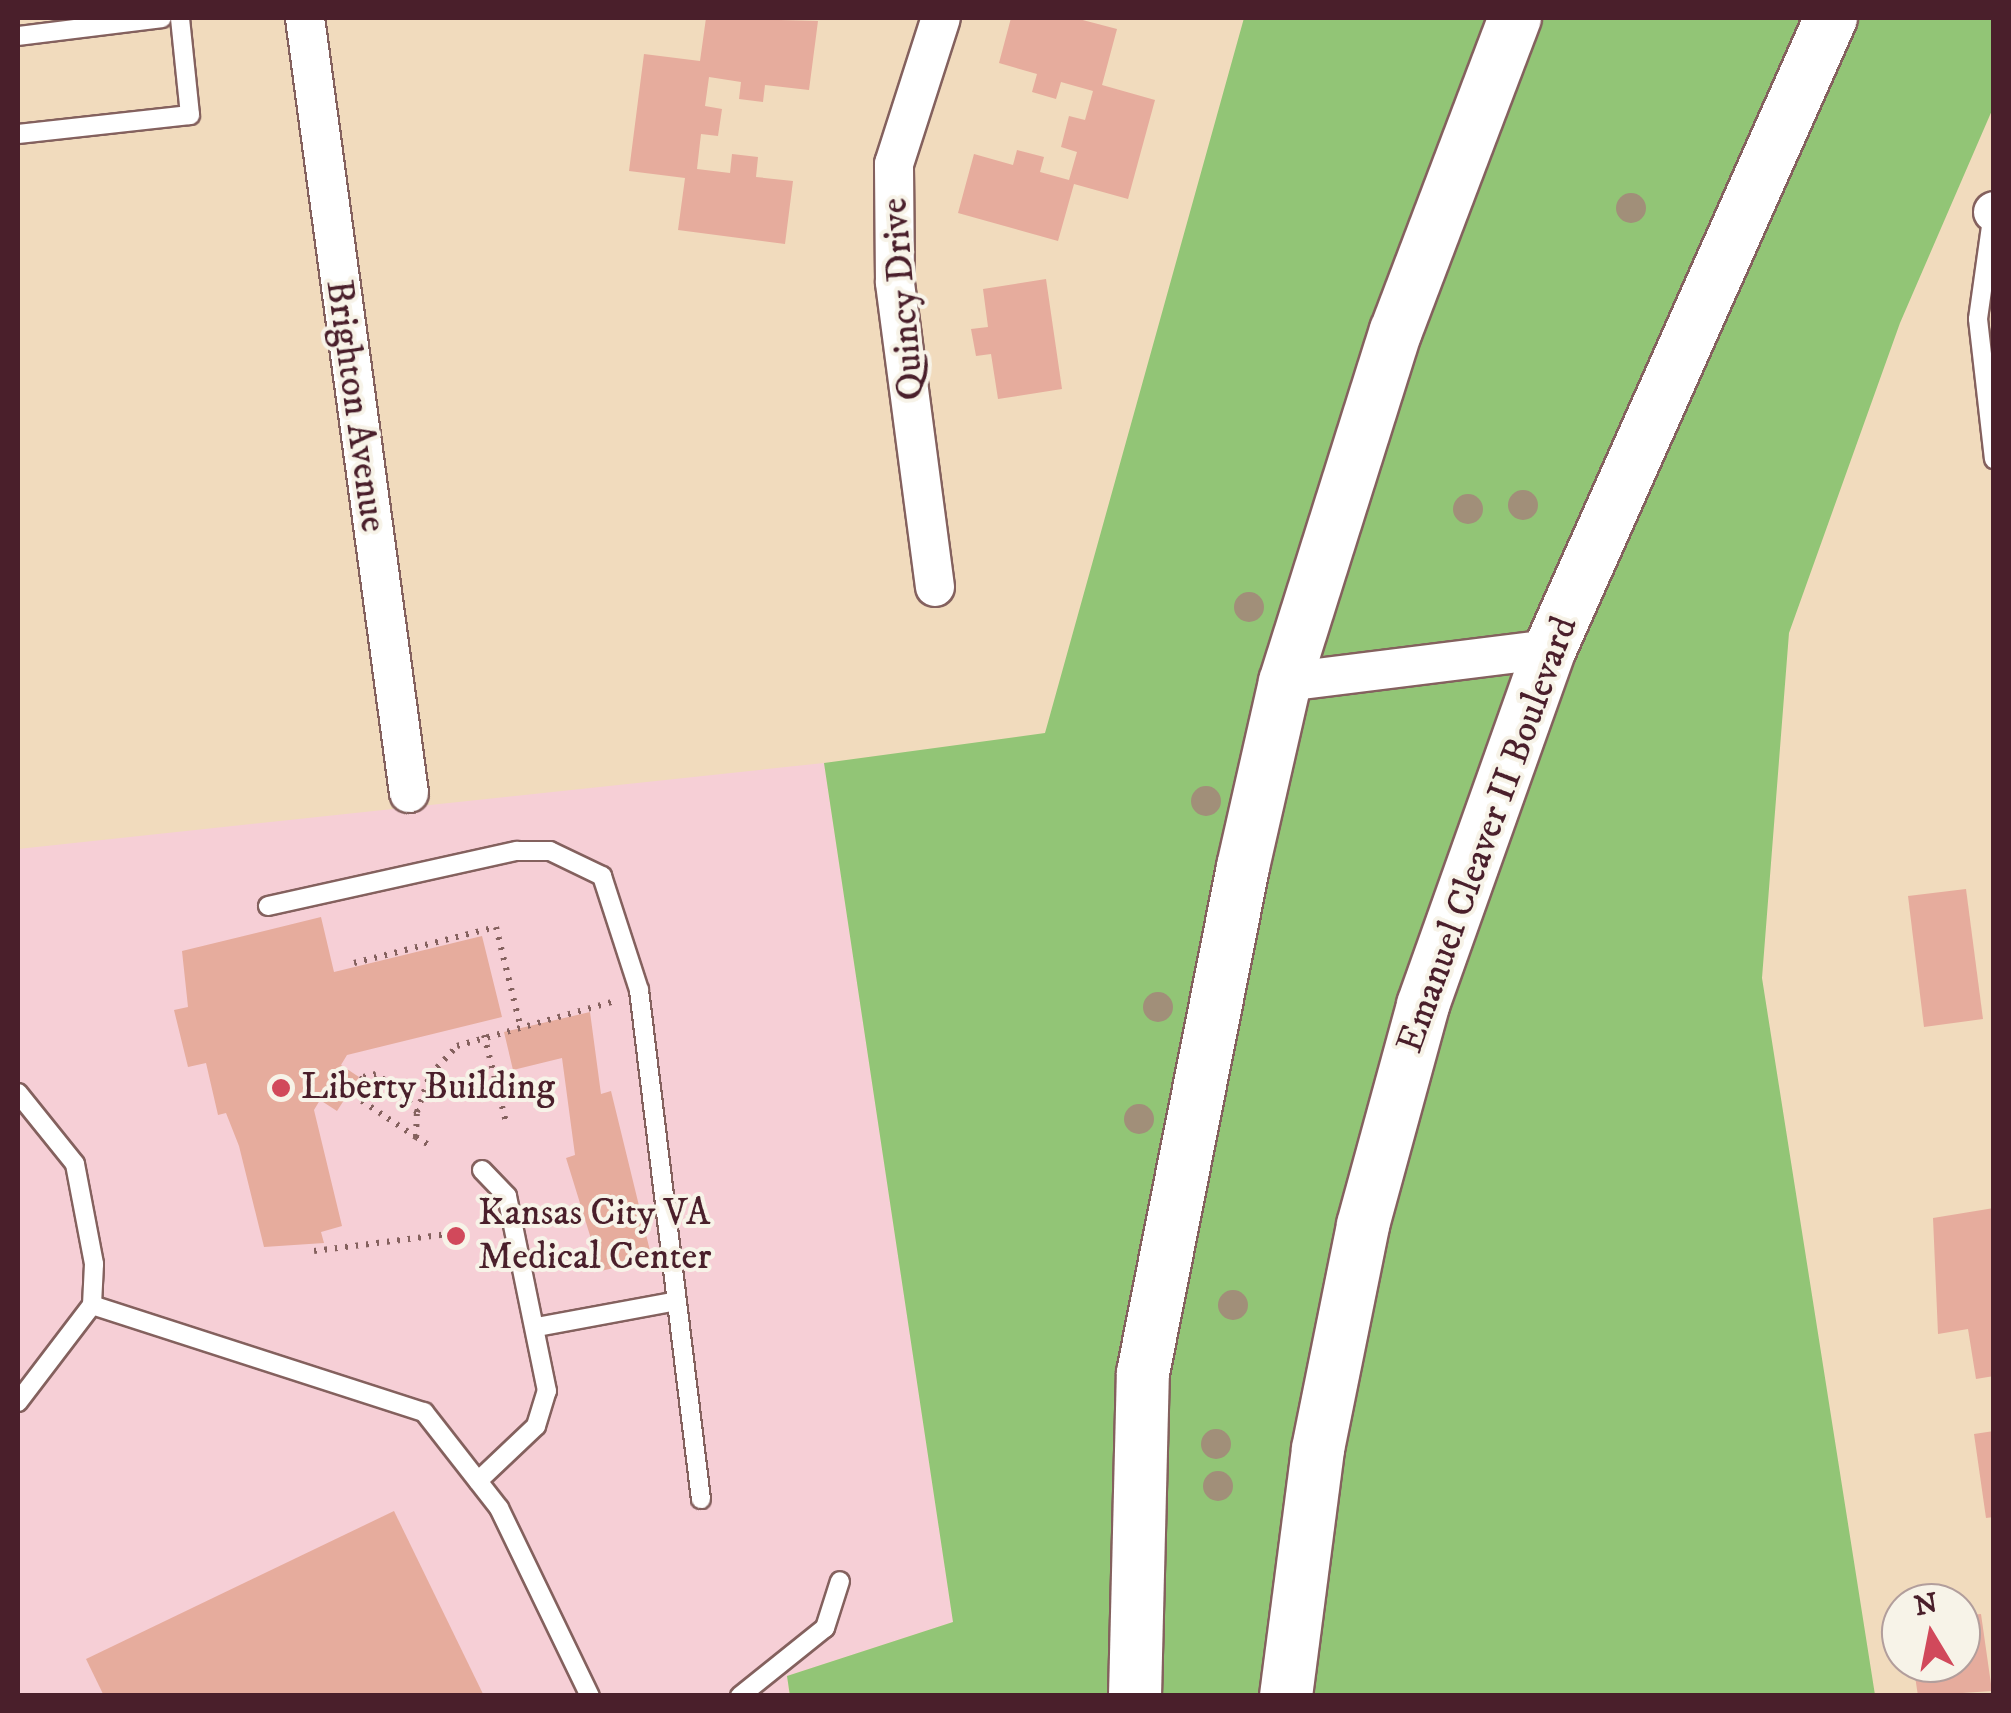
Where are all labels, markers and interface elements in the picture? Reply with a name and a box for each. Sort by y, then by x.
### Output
street label: Quincy Drive [872,196,936,402]
street label: Brighton Avenue [315,277,395,535]
street label: Emanuel Cleaver II Boulevard [1388,611,1588,1059]
place label: Liberty Building [301,1065,555,1111]
marker: Liberty Building [270,1077,292,1099]
place label: Kansas City VA Medical Center [478,1191,711,1280]
marker: Kansas City VA Medical Center [443,1223,469,1249]
north arrow [1881,1583,1981,1683]
text: N [1912,1586,1940,1624]

